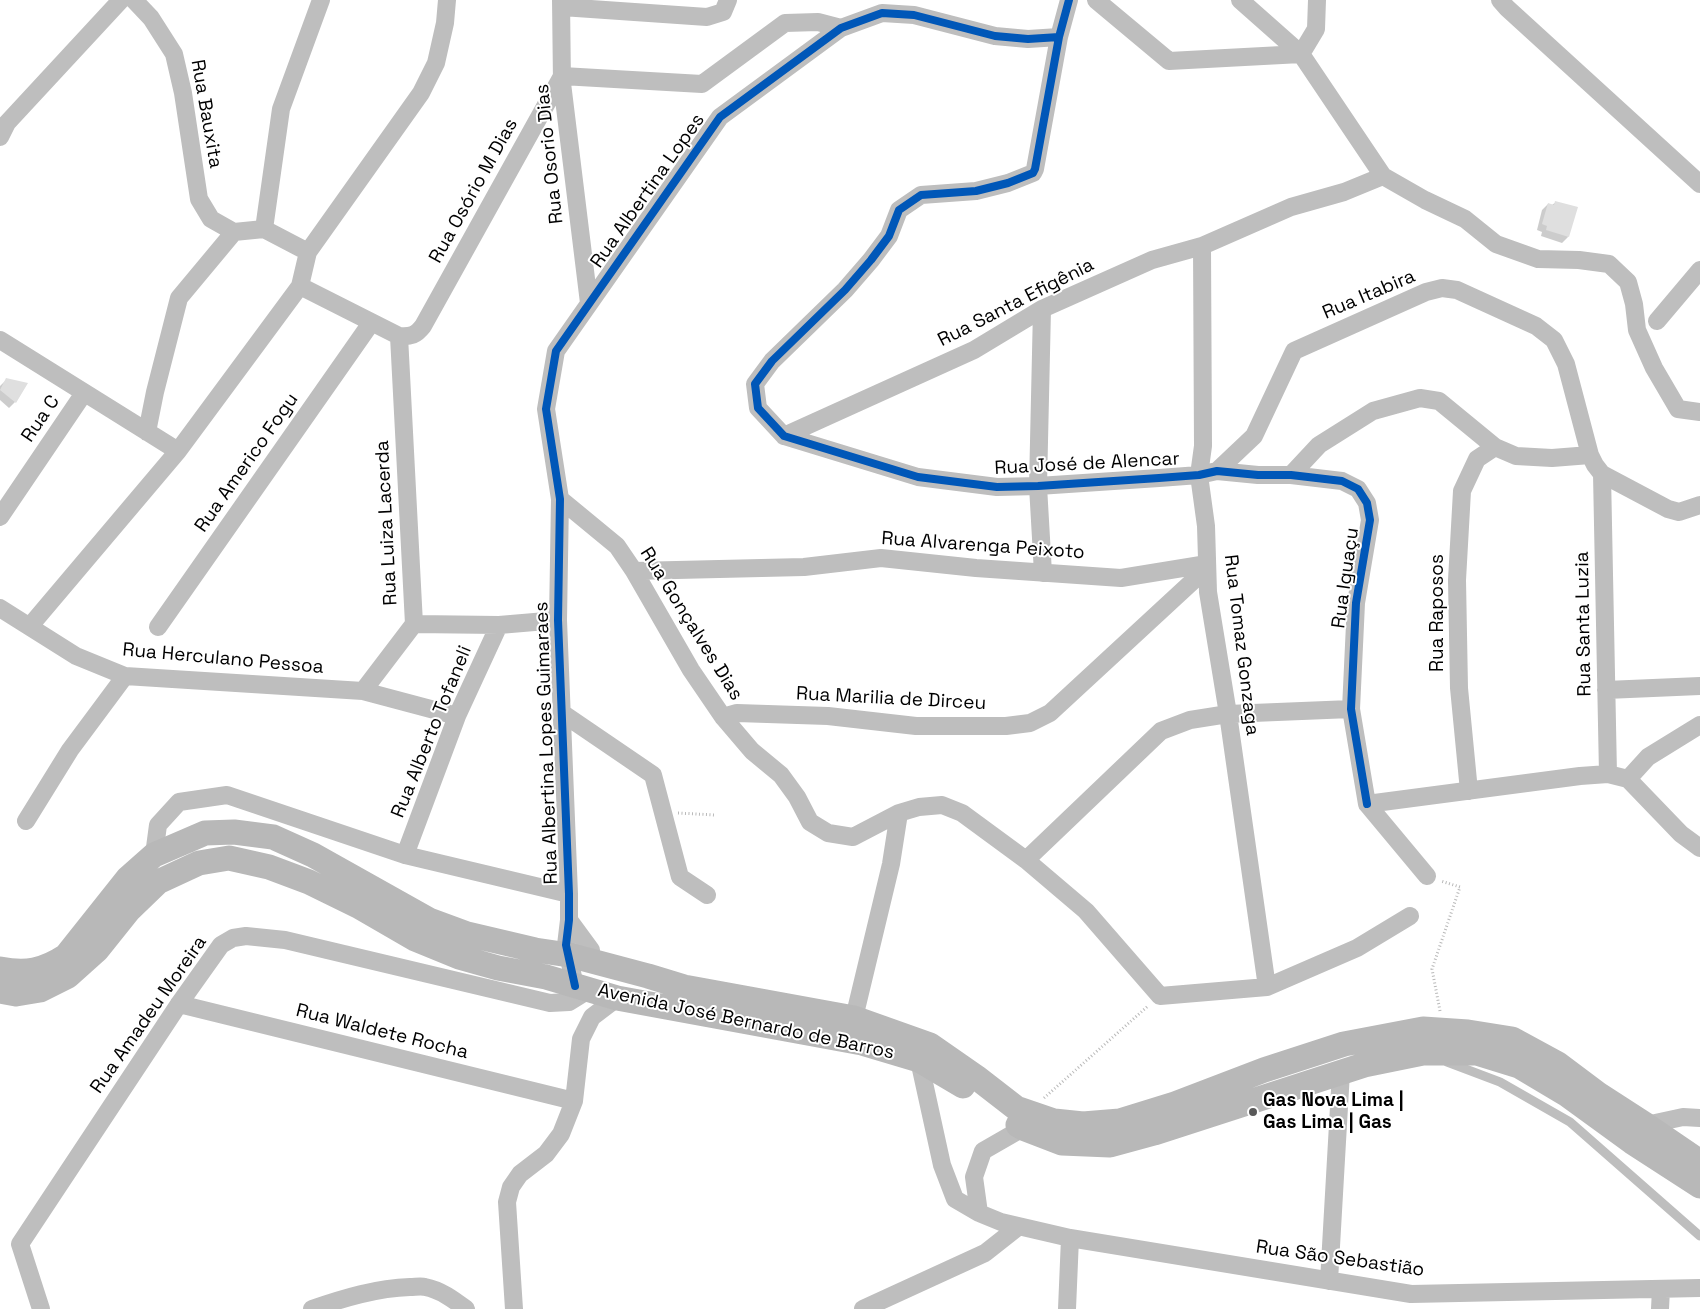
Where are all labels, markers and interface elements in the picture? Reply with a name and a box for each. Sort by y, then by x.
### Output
street label: Rua Bauxita [185,58,227,170]
street label: Rua Osorio Dias [531,83,569,225]
street label: Rua Albertina Lopes [586,109,710,273]
street label: Rua Osório M Dias [425,115,523,267]
street label: Rua Santa Efigênia [934,254,1098,352]
street label: Rua Itabira [1319,265,1419,325]
street label: Rua Americo Fogu [190,389,304,537]
street label: Rua C [17,391,65,447]
street label: Rua Luiza Lacerda [371,440,403,606]
street label: Rua José de Alencar [994,448,1180,480]
street label: Rua Iguaçu [1328,526,1364,630]
street label: Rua Alvarenga Peixoto [881,528,1085,564]
street label: Rua Gonçalves Dias [635,543,747,705]
street label: Rua Santa Luzia [1571,551,1597,697]
street label: Rua Tomaz Gonzaga [1219,553,1263,737]
street label: Rua Raposos [1427,554,1449,672]
street label: Rua Albertina Lopes Guimaraes [531,601,563,885]
street label: Rua Herculano Pessoa [121,639,325,679]
street label: Rua Alberto Tofaneli [387,643,477,821]
street label: Rua Marilia de Dirceu [795,683,987,715]
street label: Rua Amadeu Moreira [86,932,212,1098]
street label: Avenida José Bernardo de Barros [596,979,896,1065]
street label: Rua Waldete Rocha [293,1000,471,1064]
place label: Gas Nova Lima | Gas Lima | Gas [1263,1090,1404,1134]
marker: Gas Nova Lima | Gas Lima | Gas [1247,1106,1259,1118]
street label: Rua São Sebastião [1254,1236,1426,1282]

